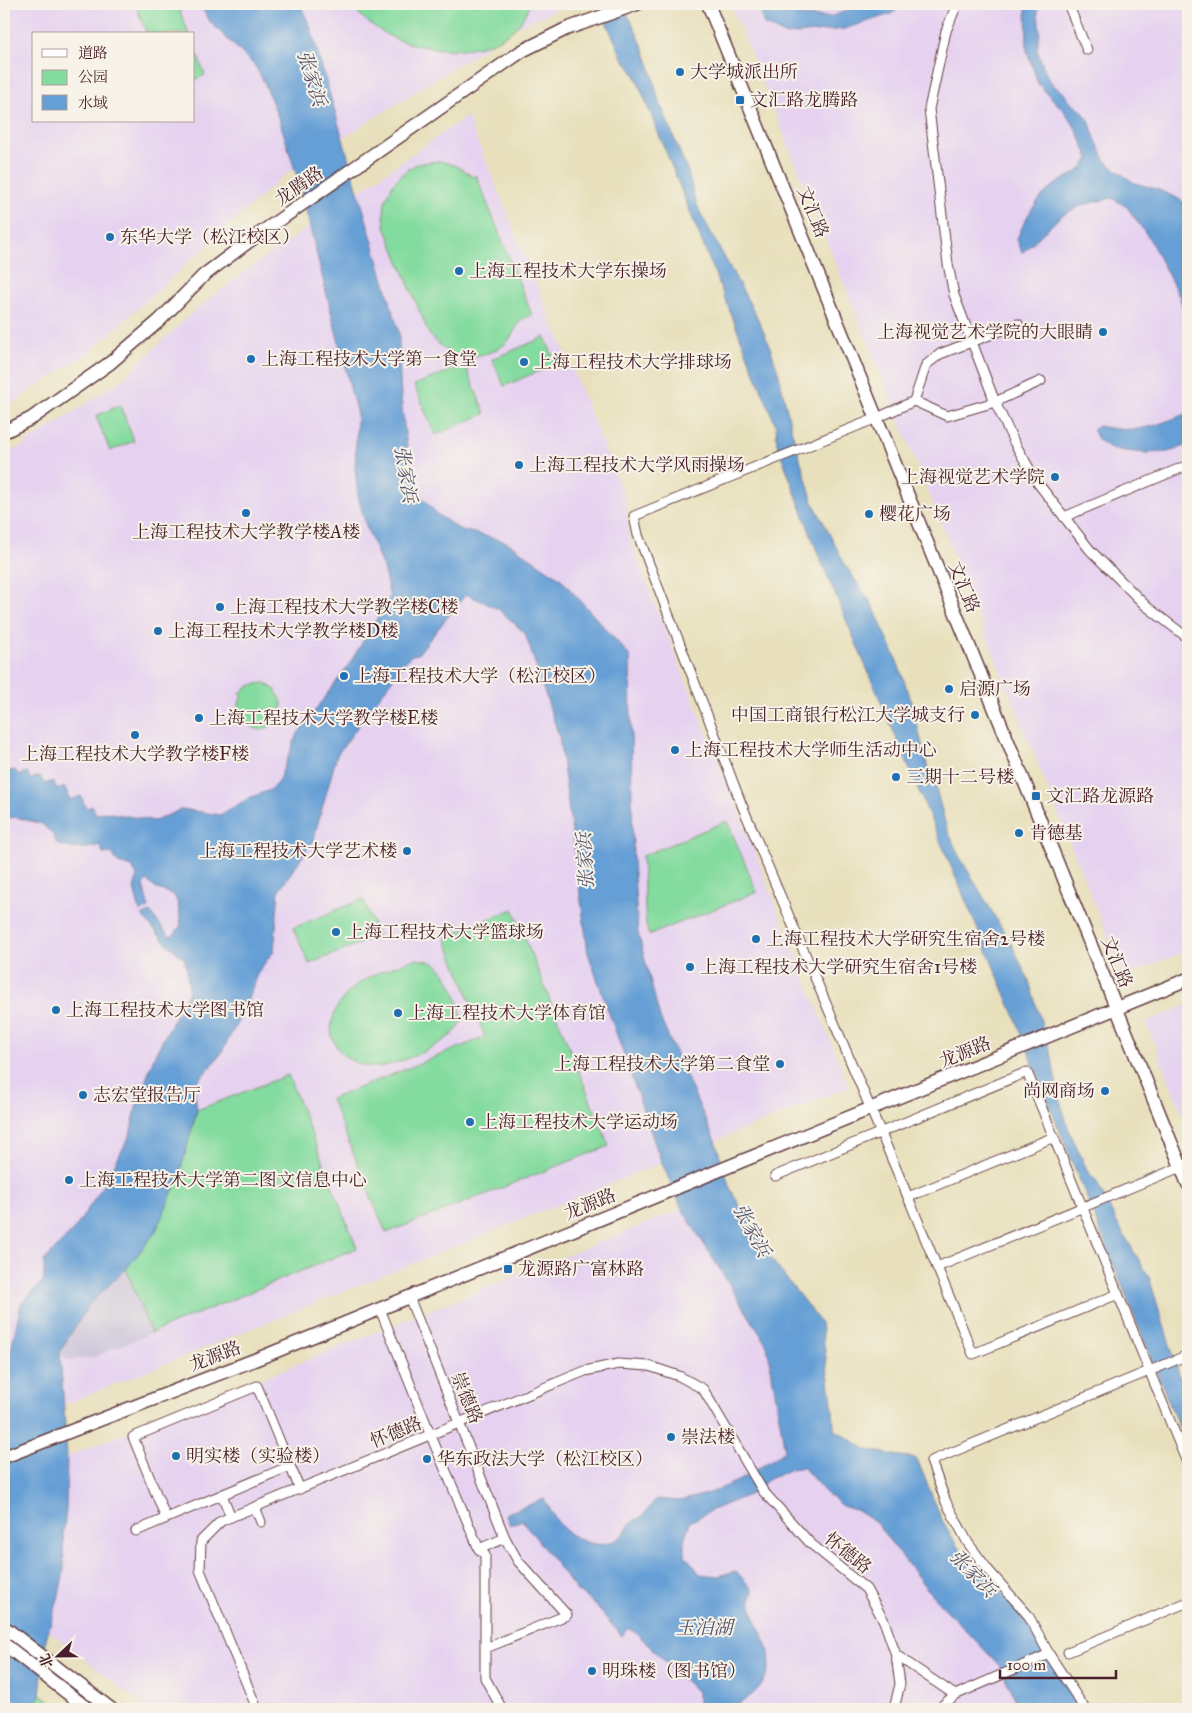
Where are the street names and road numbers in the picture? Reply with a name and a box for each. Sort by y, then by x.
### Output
street label: 龙腾路 [271,162,327,210]
street label: 文汇路 [793,183,833,241]
street label: 文汇路 [944,558,984,616]
street label: 文汇路 [1097,933,1137,991]
street label: 龙源路 [936,1032,994,1072]
street label: 龙源路 [561,1184,619,1224]
street label: 龙源路 [186,1336,244,1376]
street label: 崇德路 [447,1369,487,1427]
street label: 怀德路 [367,1412,425,1452]
street label: 怀德路 [820,1527,876,1579]

